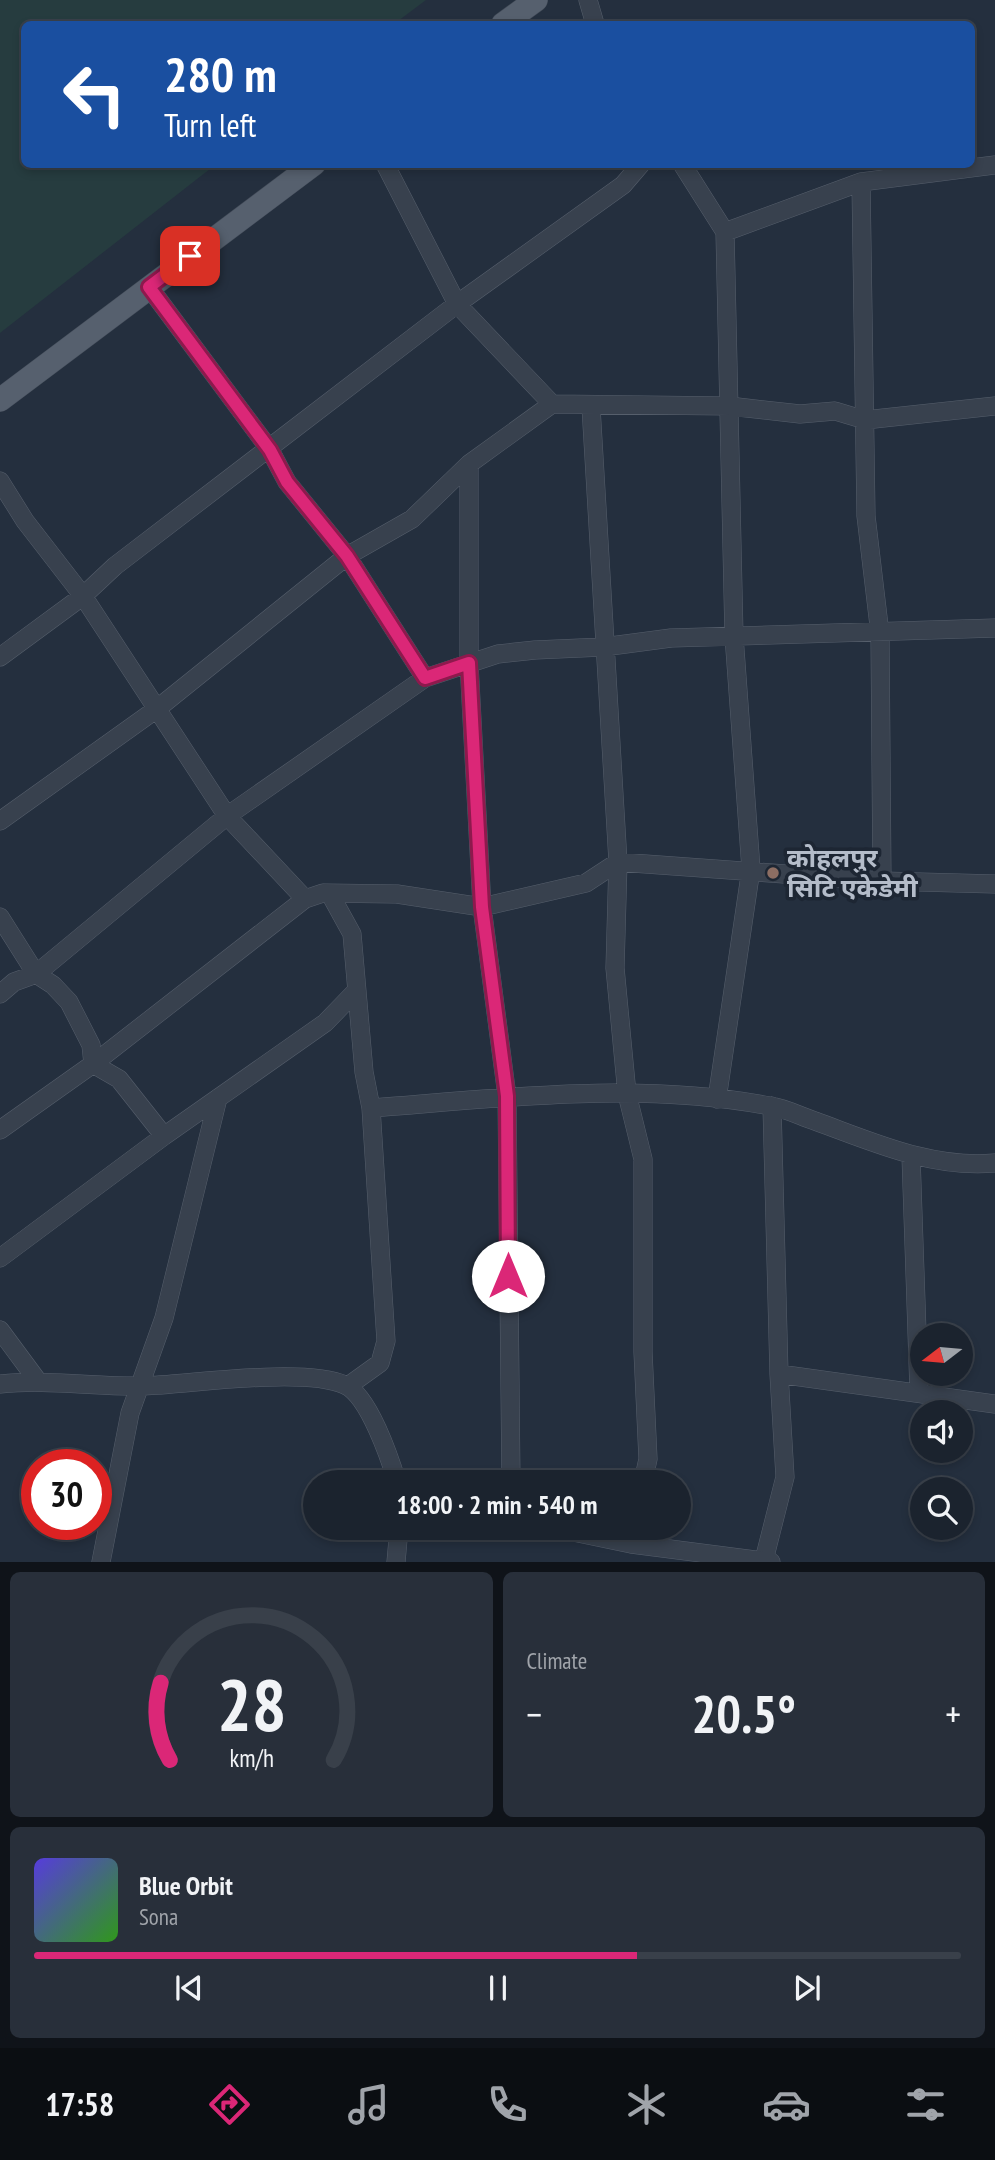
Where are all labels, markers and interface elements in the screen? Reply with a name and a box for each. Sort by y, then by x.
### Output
text: 280 m [164,42,277,106]
icon: left [49,49,140,140]
text: Turn left [164,104,256,146]
pin [160,226,220,286]
icon: arrive [171,237,209,275]
place label: कोहलपुर सिटि एकेडेमी [787,841,919,904]
marker: कोहलपुर सिटि एकेडेमी [765,865,781,881]
position arrow [471,1239,545,1313]
north arrow [910,1323,973,1386]
map controls [910,1323,973,1540]
button: sound [910,1400,973,1463]
speed limit sign: 30 [21,1449,112,1540]
button: search [910,1477,973,1540]
text: 18:00 · 2 min · 540 m [397,1488,597,1521]
text: Climate [527,1646,587,1675]
text: 28 [216,1657,286,1751]
text: 20.5° [691,1680,796,1747]
text: − [527,1689,542,1738]
text: + [945,1689,961,1738]
text: km/h [229,1742,273,1774]
text: Blue Orbit [139,1869,233,1902]
text: Sona [139,1902,178,1931]
icon: previous [170,1969,208,2007]
icon: pause [479,1969,517,2007]
icon: next [788,1969,826,2007]
icon: directions [205,2080,254,2129]
icon: music [344,2080,393,2129]
icon: phone [483,2080,532,2129]
icon: climate [622,2080,671,2129]
icon: car [762,2080,811,2129]
icon: filters [901,2080,950,2129]
text: 17:58 [45,2083,114,2125]

